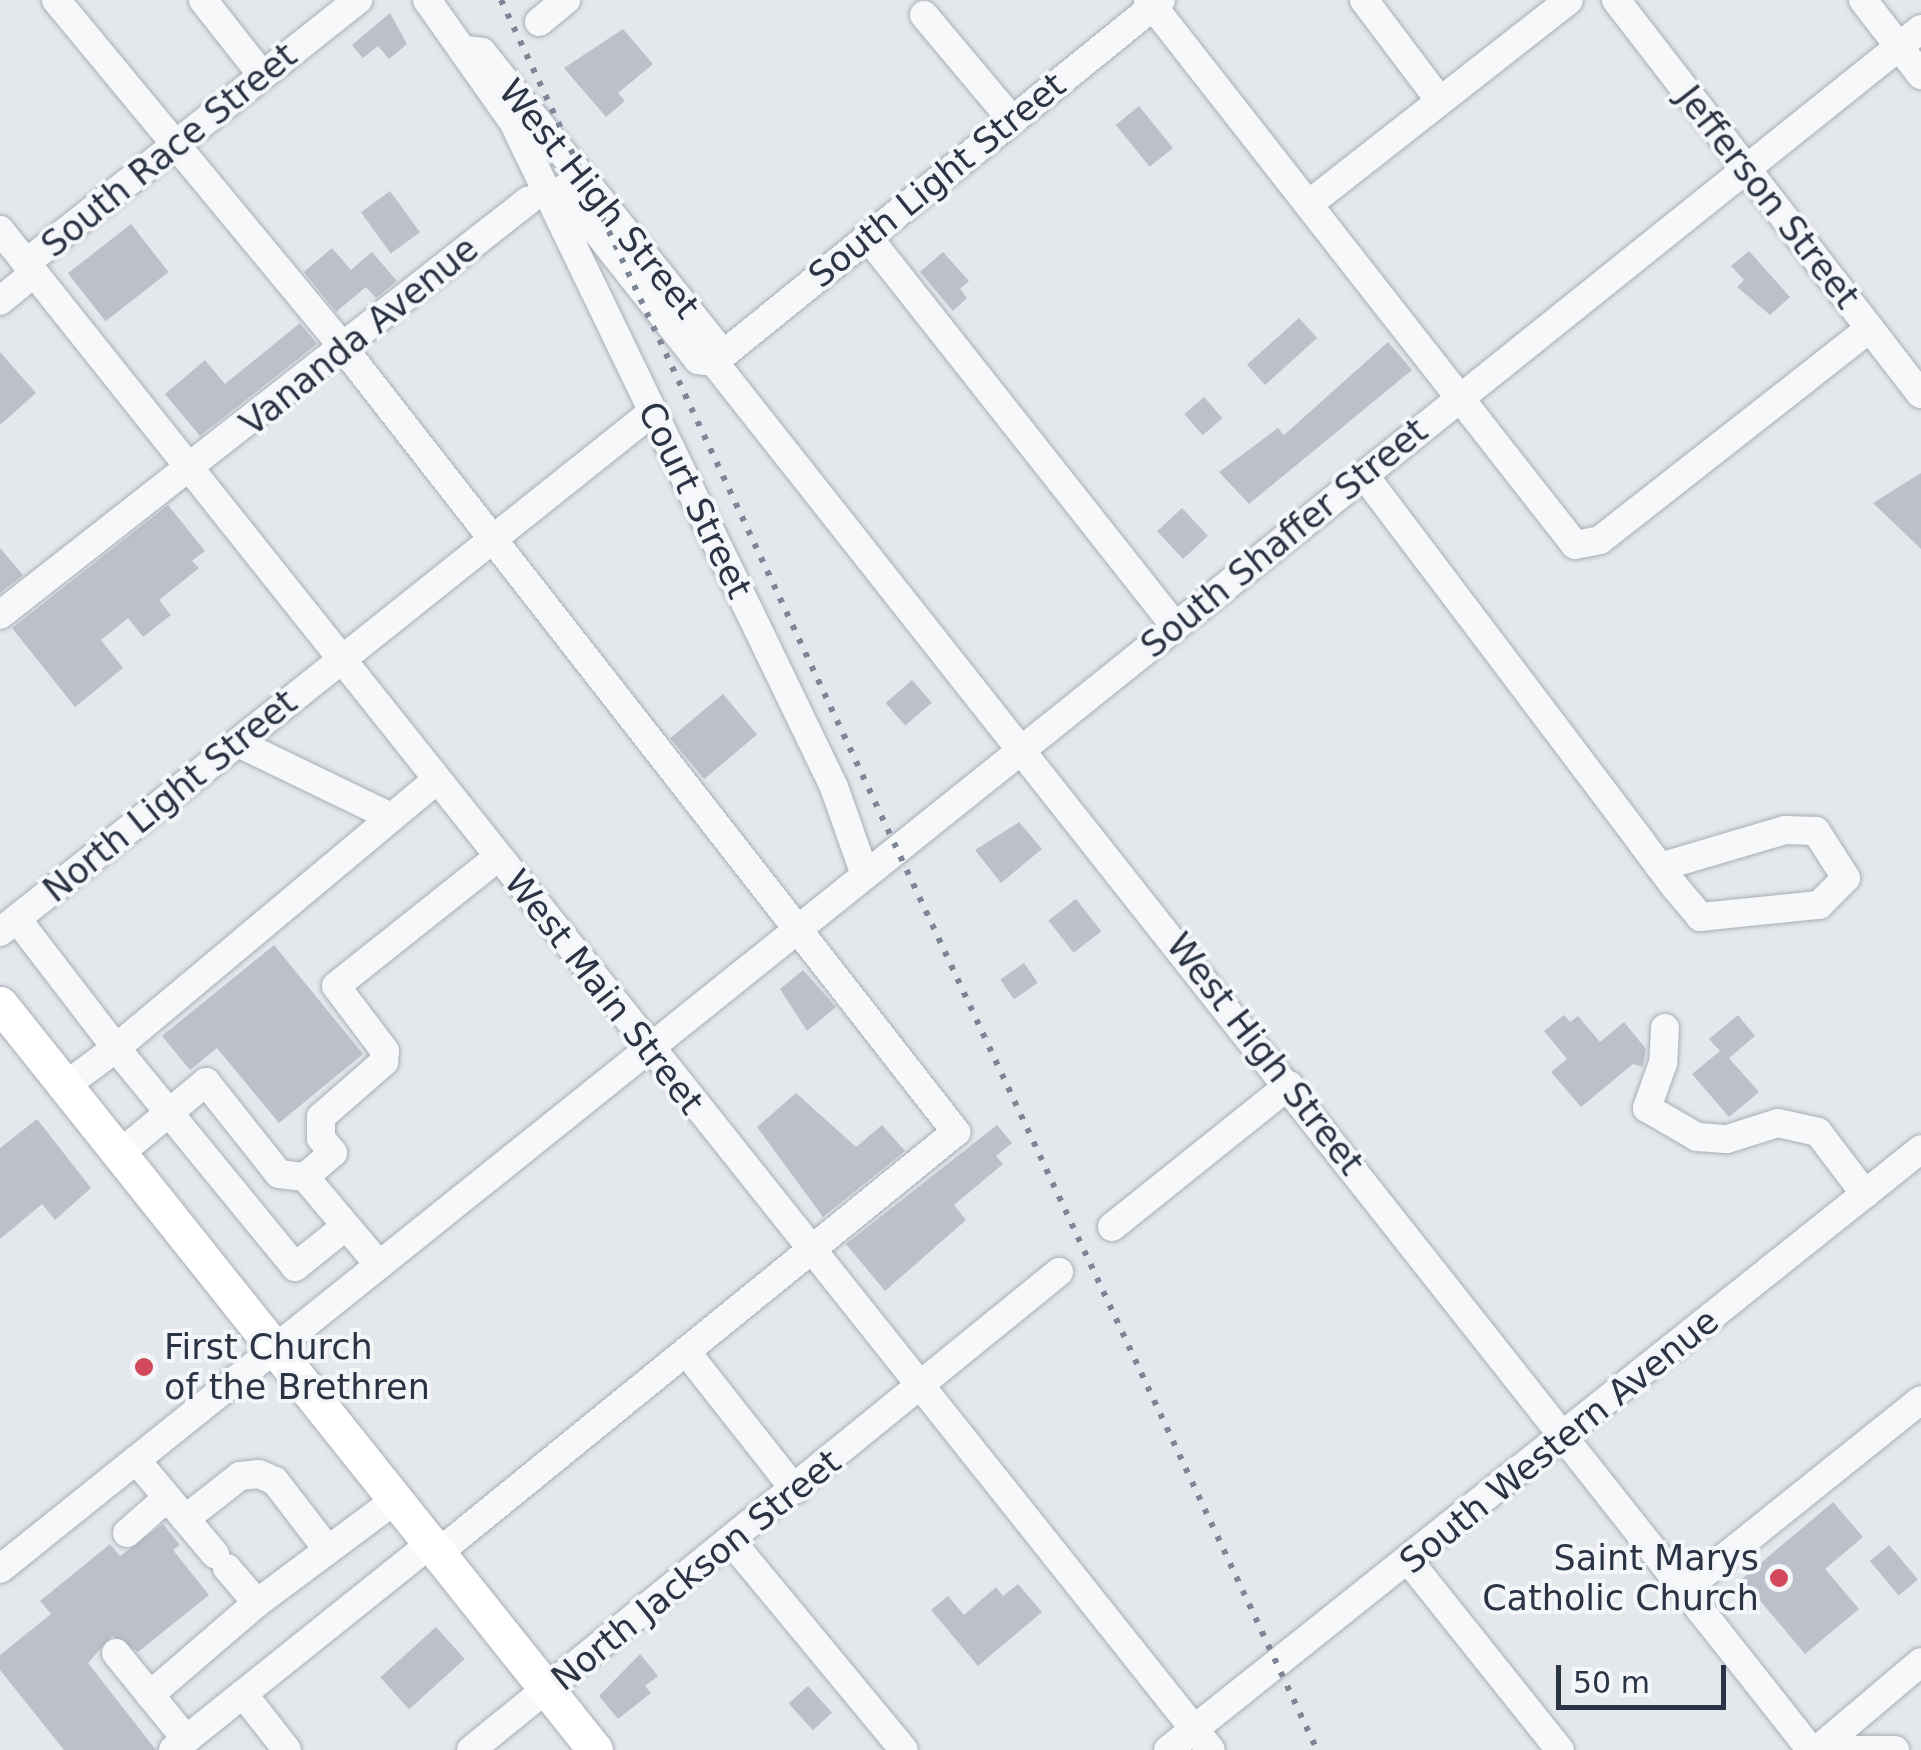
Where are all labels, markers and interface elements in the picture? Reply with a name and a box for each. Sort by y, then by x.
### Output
street label: South Race Street [33,34,305,266]
street label: South Light Street [800,64,1074,296]
street label: West High Street [490,71,708,327]
street label: Jefferson Street [1668,77,1868,317]
street label: Vananda Avenue [232,227,486,445]
street label: Court Street [629,395,761,605]
street label: South Shaffer Street [1132,410,1436,666]
street label: North Light Street [35,681,305,911]
street label: West Main Street [496,862,712,1122]
street label: West High Street [1158,925,1372,1183]
street label: South Western Avenue [1391,1300,1727,1582]
place label: First Church of the Brethren [164,1326,430,1408]
marker: First Church of the Brethren [133,1356,155,1378]
street label: North Jackson Street [543,1441,849,1699]
place label: Saint Marys Catholic Church [1482,1537,1759,1619]
marker: Saint Marys Catholic Church [1768,1567,1790,1589]
scale bar [1561,1645,1731,1707]
text: 50 m [1573,1665,1650,1700]

